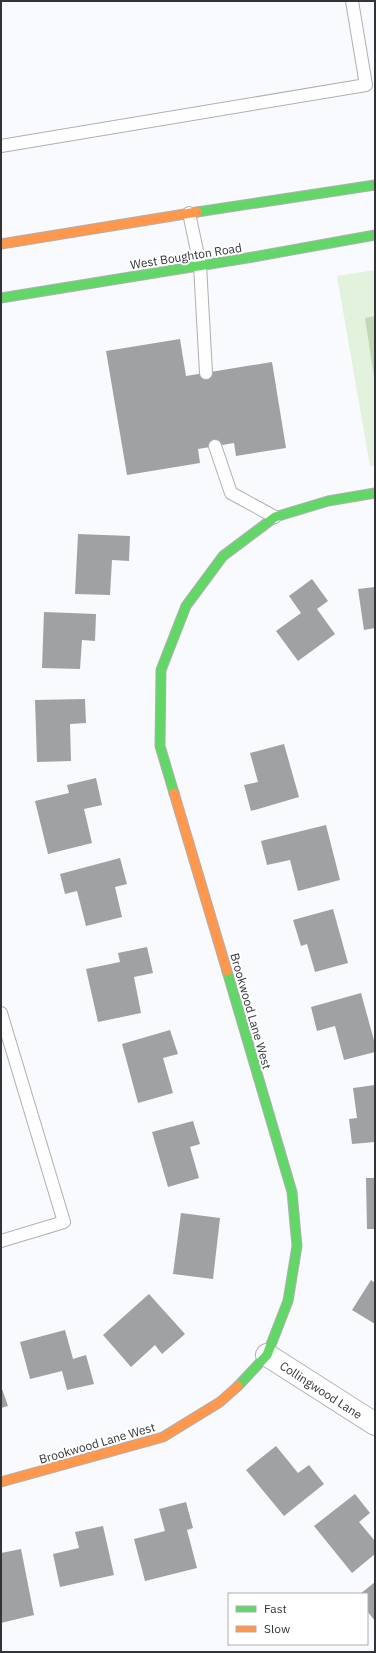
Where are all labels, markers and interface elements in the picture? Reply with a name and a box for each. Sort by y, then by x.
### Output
street label: West Boughton Road [129,240,243,272]
street label: Brookwood Lane West [227,951,275,1071]
street label: Collingwood Lane [277,1358,365,1422]
street label: Brookwood Lane West [37,1419,157,1467]
legend [228,1593,368,1645]
text: Fast [264,1601,287,1616]
text: Slow [264,1621,290,1636]

